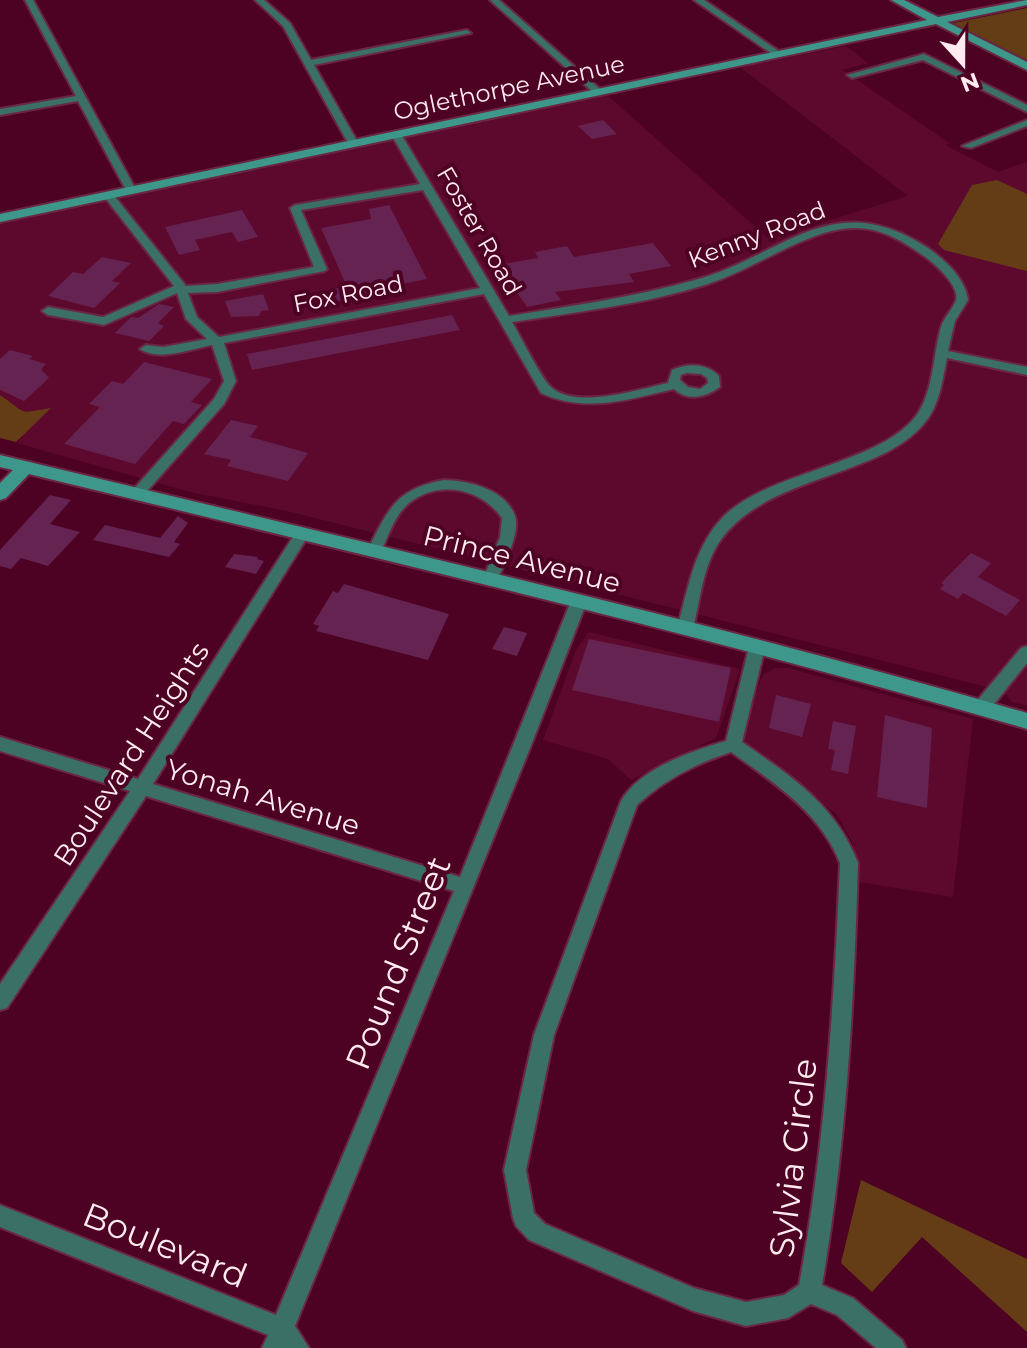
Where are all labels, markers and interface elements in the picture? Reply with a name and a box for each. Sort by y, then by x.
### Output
north arrow [923,24,1003,104]
street label: Oglethorpe Avenue [391,49,627,126]
text: N [957,66,983,98]
street label: Foster Road [431,161,528,300]
street label: Kenny Road [684,195,830,274]
street label: Fox Road [291,269,405,318]
street label: Prince Avenue [420,518,624,600]
street label: Boulevard Heights [46,636,216,872]
street label: Yonah Avenue [162,751,364,843]
street label: Pound Street [336,850,460,1076]
street label: Sylvia Circle [760,1056,826,1260]
street label: Boulevard [77,1193,253,1297]

